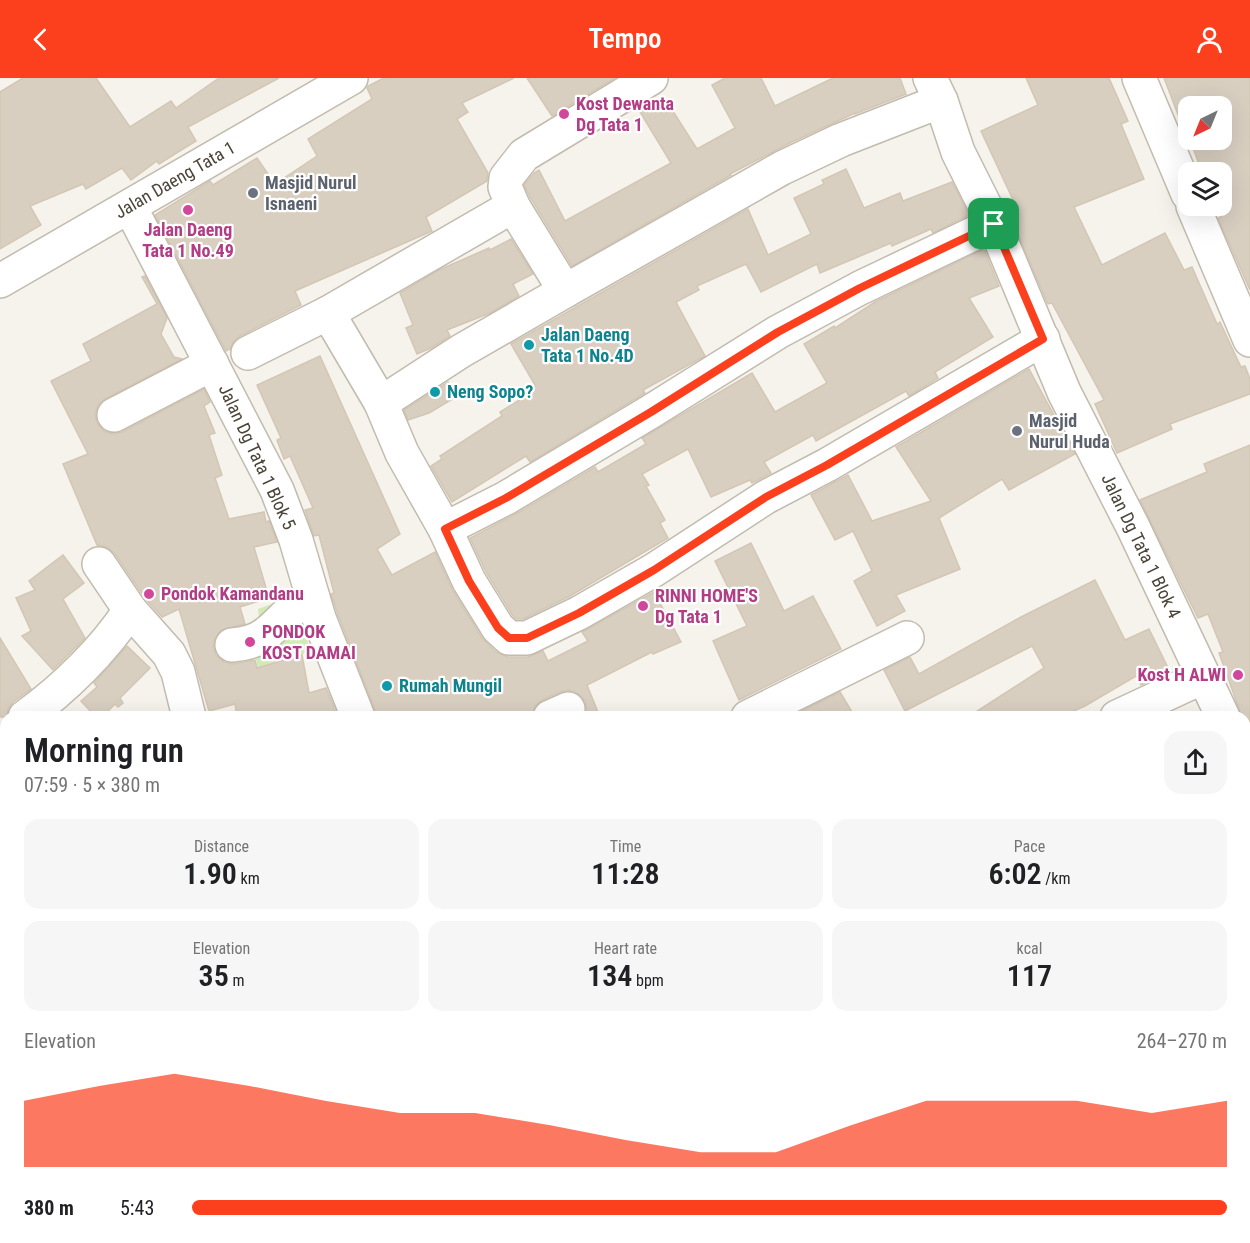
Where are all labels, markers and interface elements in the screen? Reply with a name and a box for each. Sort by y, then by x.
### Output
icon: back [24,23,57,56]
text: Tempo [588,23,662,55]
icon: person [1193,23,1226,56]
place label: Kost Dewanta Dg Tata 1 [576,93,674,135]
north arrow [1178,96,1232,150]
map controls [1178,96,1232,216]
marker: Kost Dewanta Dg Tata 1 [557,107,571,121]
street label: Jalan Daeng Tata 1 [111,137,239,223]
button: layers [1178,162,1232,216]
place label: Masjid Nurul Isnaeni [265,172,357,214]
marker: Masjid Nurul Isnaeni [246,186,260,200]
pin [968,198,1019,249]
marker: Jalan Daeng Tata 1 No.49 [181,203,195,217]
icon: arrive [977,207,1010,240]
place label: Jalan Daeng Tata 1 No.49 [142,219,234,261]
place label: Jalan Daeng Tata 1 No.4D [541,324,634,366]
marker: Jalan Daeng Tata 1 No.4D [522,338,536,352]
street label: Jalan Dg Tata 1 Blok 5 [215,381,300,533]
place label: Neng Sopo? [447,381,533,402]
marker: Neng Sopo? [428,385,442,399]
place label: Masjid Nurul Huda [1029,410,1110,452]
marker: Masjid Nurul Huda [1010,424,1024,438]
street label: Jalan Dg Tata 1 Blok 4 [1097,470,1186,622]
place label: Pondok Kamandanu [161,583,304,604]
place label: RINNI HOME'S Dg Tata 1 [655,585,758,627]
marker: Pondok Kamandanu [142,587,156,601]
marker: RINNI HOME'S Dg Tata 1 [636,599,650,613]
place label: PONDOK KOST DAMAI [262,621,356,663]
marker: PONDOK KOST DAMAI [243,635,257,649]
place label: Kost H ALWI [1137,664,1226,685]
marker: Kost H ALWI [1231,668,1245,682]
place label: Rumah Mungil [399,675,502,696]
marker: Rumah Mungil [380,679,394,693]
text: Morning run [24,731,184,770]
button: share [1164,731,1227,794]
text: 07:59 · 5 × 380 m [24,773,160,797]
text: Distance [194,837,249,856]
text: Time [610,837,641,856]
text: Pace [1014,837,1045,856]
text: 1.90 [183,856,237,891]
text: 11:28 [591,856,660,891]
text: 6:02 [988,856,1042,891]
text: km [237,869,260,888]
text: /km [1042,869,1071,888]
text: Elevation [193,939,250,958]
text: Heart rate [594,939,657,958]
text: kcal [1017,939,1042,958]
text: 35 [199,958,229,993]
text: 134 [587,958,632,993]
text: 117 [1007,958,1052,993]
text: m [229,971,244,990]
text: bpm [632,971,664,990]
text: Elevation [24,1029,96,1053]
text: 264–270 m [1137,1029,1227,1053]
text: 380 m [24,1196,74,1220]
text: 5:43 [120,1196,154,1220]

